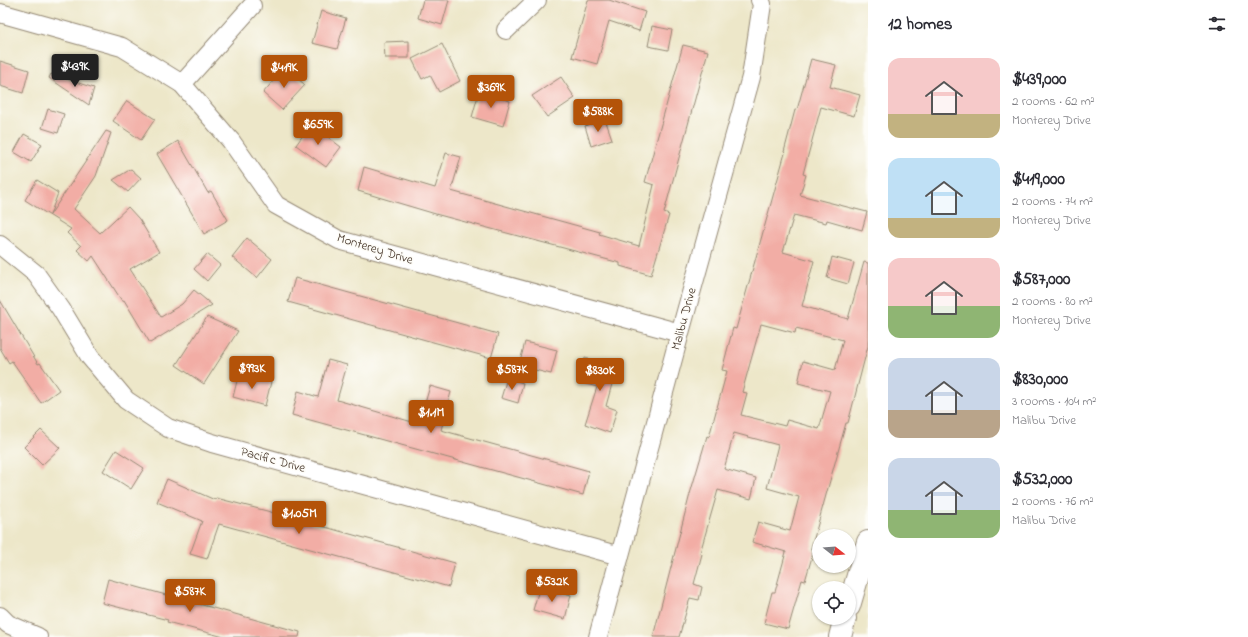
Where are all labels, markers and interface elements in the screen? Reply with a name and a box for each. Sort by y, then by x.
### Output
text: 12 homes [888,12,952,37]
icon: filters [1206,13,1228,35]
pin: $439K [47,54,103,88]
pin: $419K [256,55,312,89]
text: $439K [61,57,89,76]
text: $419K [270,58,298,77]
text: $439,000 [1012,67,1066,92]
icon: home [920,74,968,122]
pin: $369K [463,75,519,109]
text: $369K [476,78,506,97]
text: 2 rooms · 62 m² [1012,92,1095,111]
pin: $588K [570,99,626,133]
text: $588K [582,102,614,121]
text: Monterey Drive [1012,111,1091,130]
pin: $659K [290,112,346,146]
text: $659K [302,115,334,134]
text: $419,000 [1012,167,1065,192]
icon: home [920,174,968,222]
text: 2 rooms · 74 m² [1012,192,1093,211]
text: Monterey Drive [1012,211,1091,230]
street label: Monterey Drive [334,228,416,271]
text: $587,000 [1012,267,1070,292]
icon: home [920,274,968,322]
street label: Malibu Drive [667,285,702,352]
text: 2 rooms · 80 m² [1012,292,1093,311]
text: Monterey Drive [1012,311,1091,330]
pin: $993K [224,356,280,390]
pin: $587K [484,357,540,391]
pin: $830K [572,358,628,392]
text: $993K [238,359,266,378]
text: $587K [496,360,528,379]
text: $830K [585,361,615,380]
text: $830,000 [1012,367,1068,392]
icon: home [920,374,968,422]
text: 3 rooms · 104 m² [1012,392,1096,411]
pin: $1.1M [403,400,459,434]
text: $1.1M [418,403,444,422]
text: Malibu Drive [1012,411,1076,430]
street label: Pacific Drive [238,442,308,478]
text: $532,000 [1012,467,1072,492]
icon: home [920,474,968,522]
text: 2 rooms · 76 m² [1012,492,1094,511]
pin: $1.05M [266,501,332,535]
text: $1.05M [281,504,317,523]
text: Malibu Drive [1012,511,1076,530]
north arrow [812,529,856,573]
map controls [812,529,856,625]
pin: $532K [524,569,580,603]
text: $532K [535,572,569,591]
pin: $587K [162,579,218,613]
button: locate [812,581,856,625]
text: $587K [174,582,206,601]

